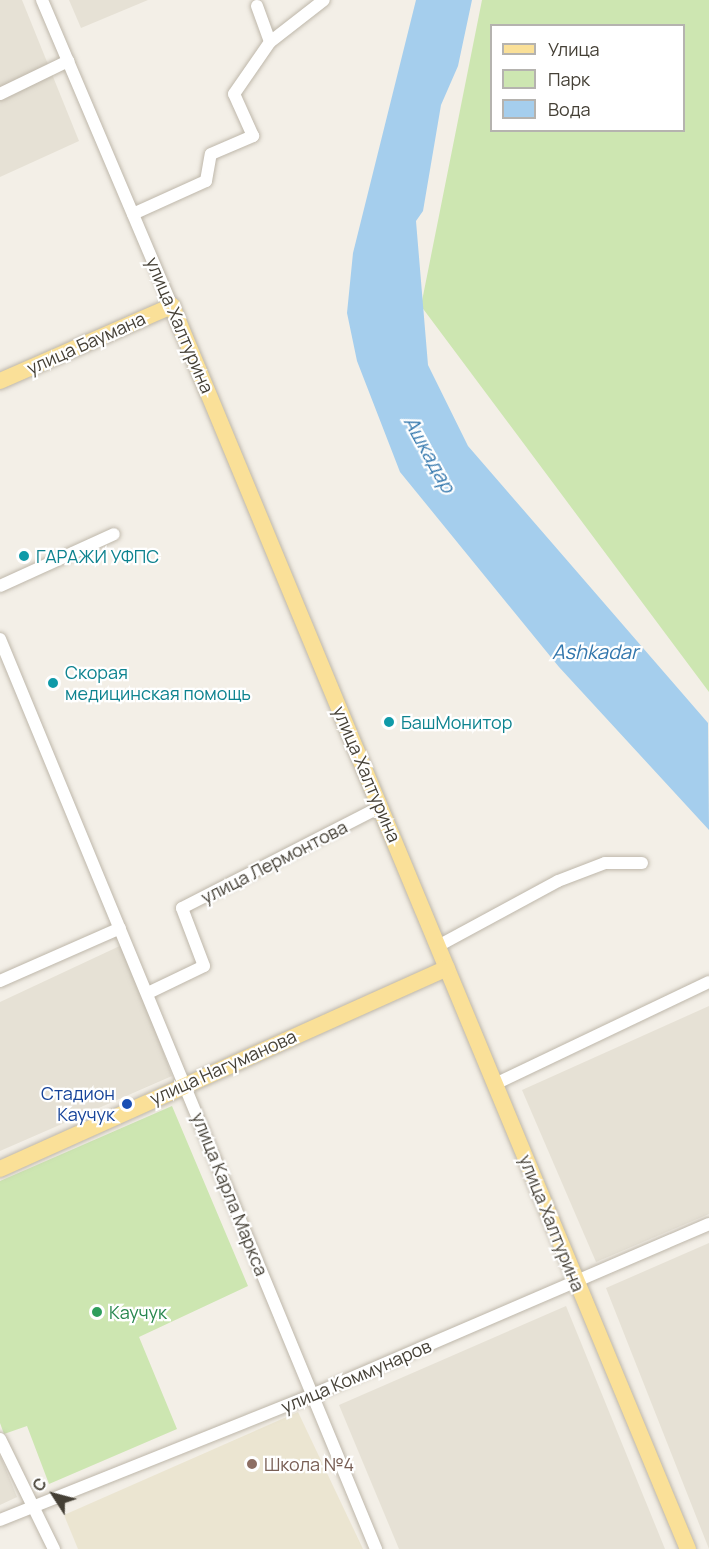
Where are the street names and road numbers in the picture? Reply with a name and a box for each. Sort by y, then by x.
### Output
street label: улица Халтурина [142,254,218,396]
street label: улица Баумана [23,307,149,379]
street label: улица Халтурина [329,703,405,845]
street label: улица Лермонтова [197,816,351,908]
street label: улица Нагуманова [146,1025,300,1109]
street label: улица Карла Маркса [187,1109,273,1279]
street label: улица Халтурина [515,1151,589,1295]
street label: улица Коммунаров [278,1335,434,1417]

